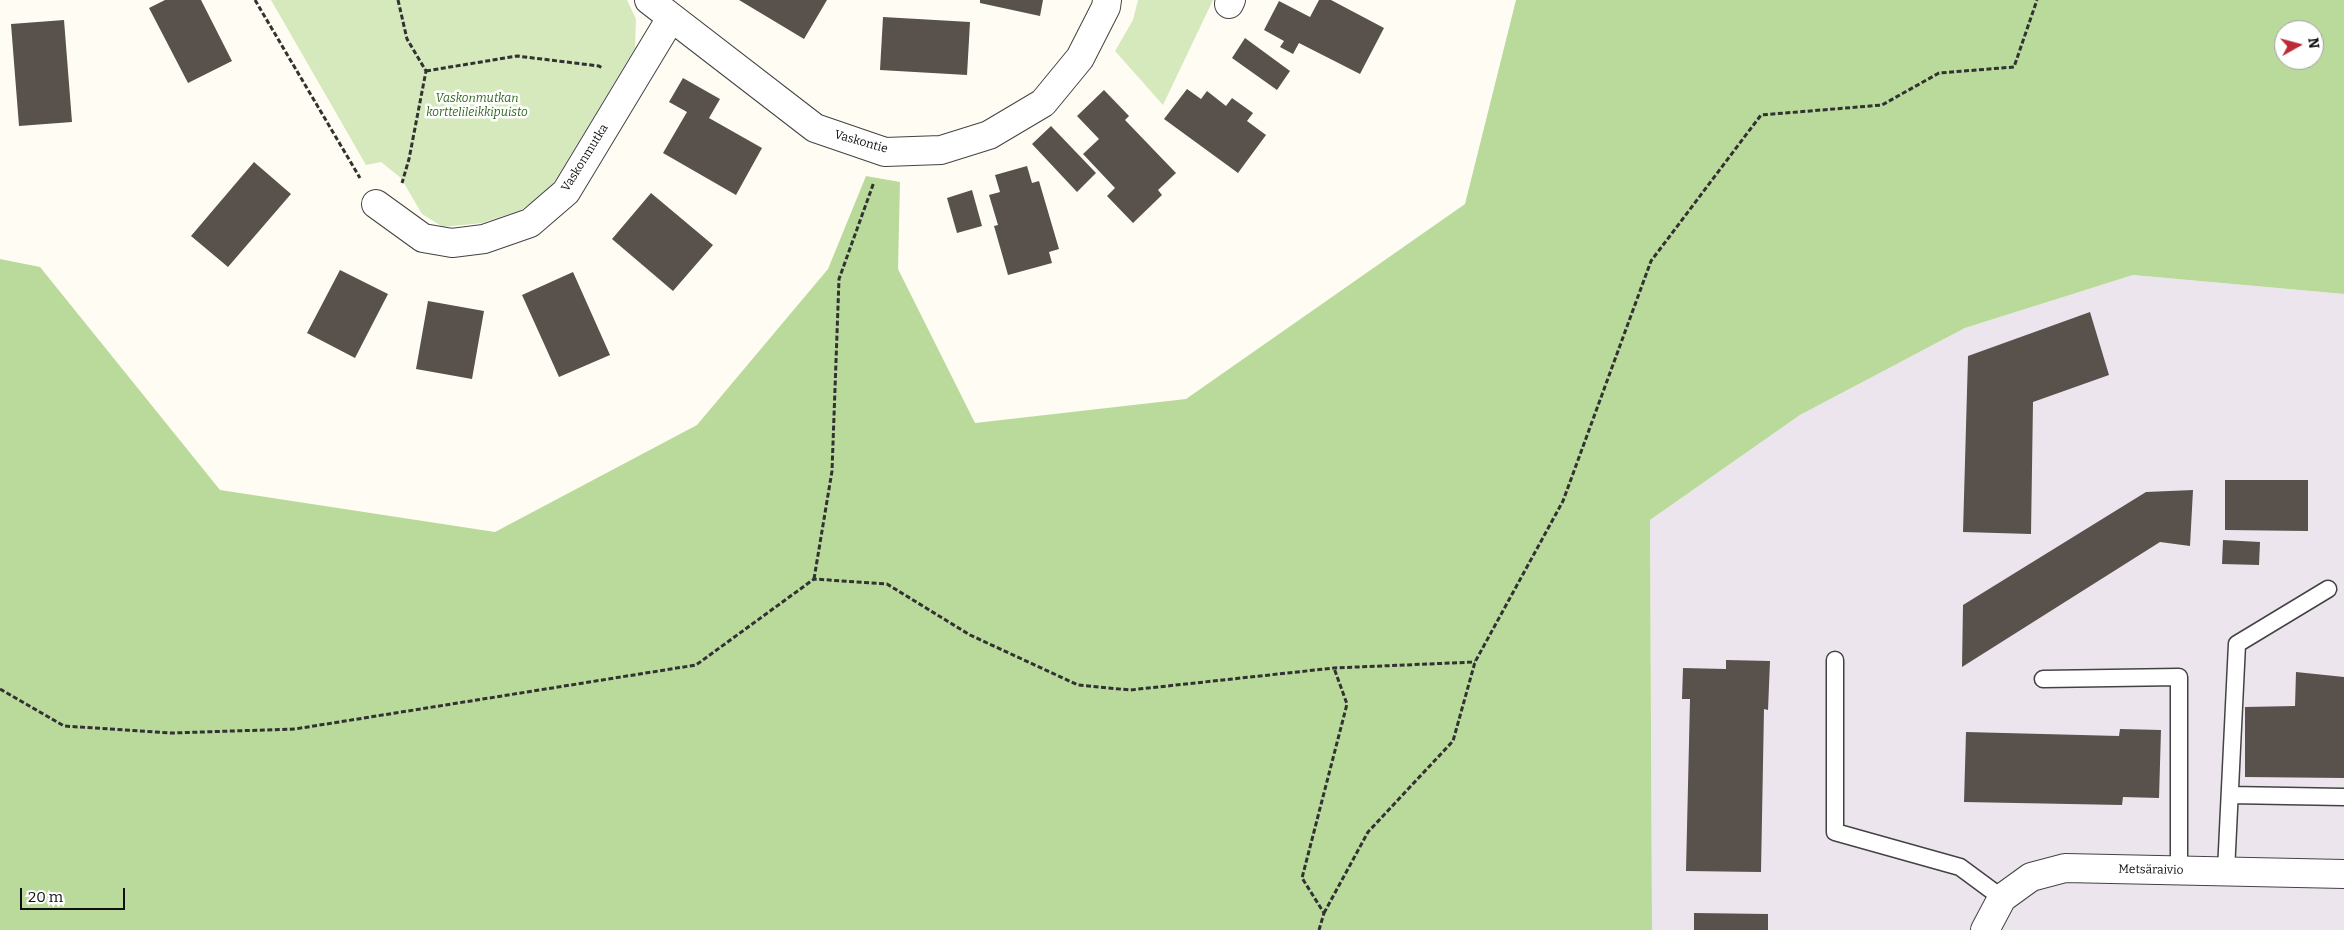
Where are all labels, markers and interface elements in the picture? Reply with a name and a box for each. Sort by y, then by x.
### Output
north arrow [2274,20,2324,70]
text: N [2304,37,2322,50]
park label: Vaskonmutkan korttelileikkipuisto [426,92,528,120]
street label: Vaskonmutka [559,122,611,194]
street label: Vaskontie [833,128,889,156]
street label: Metsäraivio [2118,862,2184,878]
scale bar [22,878,128,910]
text: 20 m [28,888,63,906]

